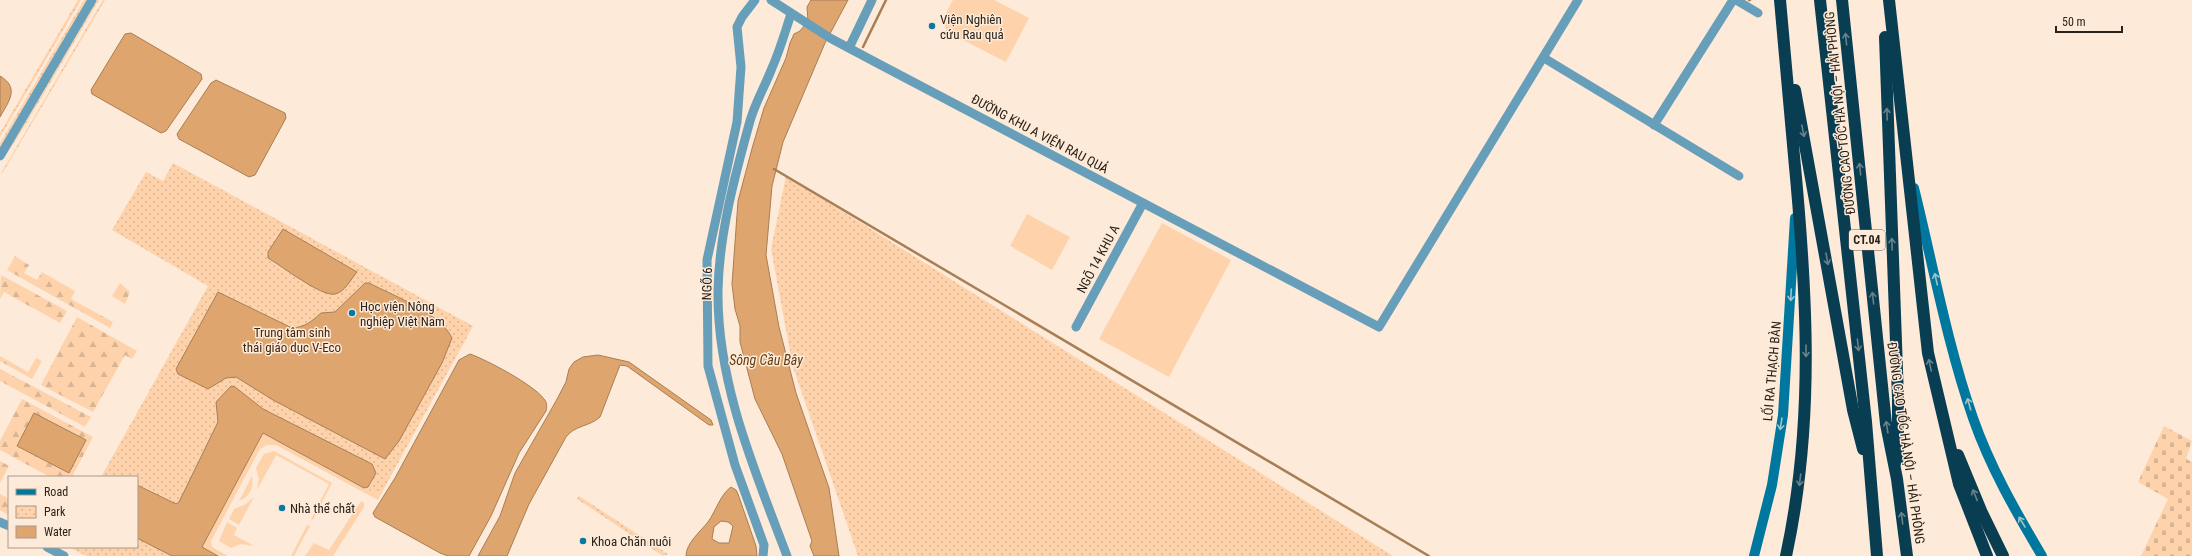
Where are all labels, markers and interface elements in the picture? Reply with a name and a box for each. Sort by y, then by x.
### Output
scale bar [2056,8,2122,34]
street label: ĐƯỜNG CAO TỐC HÀ NỘI – HẢI PHÒNG [1821,11,1858,215]
place label: Viện Nghiên cứu Rau quả [940,12,1004,42]
text: 50 m [2062,15,2086,29]
marker: Viện Nghiên cứu Rau quả [927,21,937,31]
one-way arrow [1843,33,1850,46]
street label: ĐƯỜNG KHU A VIỆN RAU QUẢ [969,91,1112,177]
one-way arrow [1884,108,1891,121]
one-way arrow [1799,124,1807,137]
one-way arrow [1856,162,1863,175]
street label: NGÕ 14 KHU A [1073,221,1123,296]
road number: CT.04 [1849,230,1885,250]
one-way arrow [1889,238,1896,251]
one-way arrow [1823,252,1831,265]
street label: NGÕ 6 [698,267,715,301]
one-way arrow [1931,272,1939,285]
one-way arrow [1787,288,1794,301]
one-way arrow [1869,292,1877,305]
place label: Học viện Nông nghiệp Việt Nam [360,299,445,329]
marker: Học viện Nông nghiệp Việt Nam [347,308,357,318]
street label: LỐI RA THẠCH BÀN [1759,320,1784,422]
park label: Trung tâm sinh thái giáo dục V-Eco [243,325,341,355]
one-way arrow [1854,338,1862,351]
street label: ĐƯỜNG CAO TỐC HÀ NỘI – HẢI PHÒNG [1884,341,1929,545]
one-way arrow [1802,344,1810,357]
water label: Sông Cầu Bây [729,352,803,368]
one-way arrow [1926,359,1934,372]
one-way arrow [1965,398,1972,411]
one-way arrow [1777,418,1785,431]
one-way arrow [1883,421,1891,434]
one-way arrow [1796,474,1804,487]
legend [8,476,138,548]
text: Road [44,485,68,499]
one-way arrow [1970,490,1978,502]
place label: Nhà thể chất [290,501,355,516]
marker: Nhà thể chất [277,503,287,513]
text: Park [44,505,66,519]
one-way arrow [1898,512,1906,525]
one-way arrow [2018,516,2026,528]
text: Water [44,525,72,539]
place label: Khoa Chăn nuôi [591,534,671,549]
marker: Khoa Chăn nuôi [578,536,588,546]

